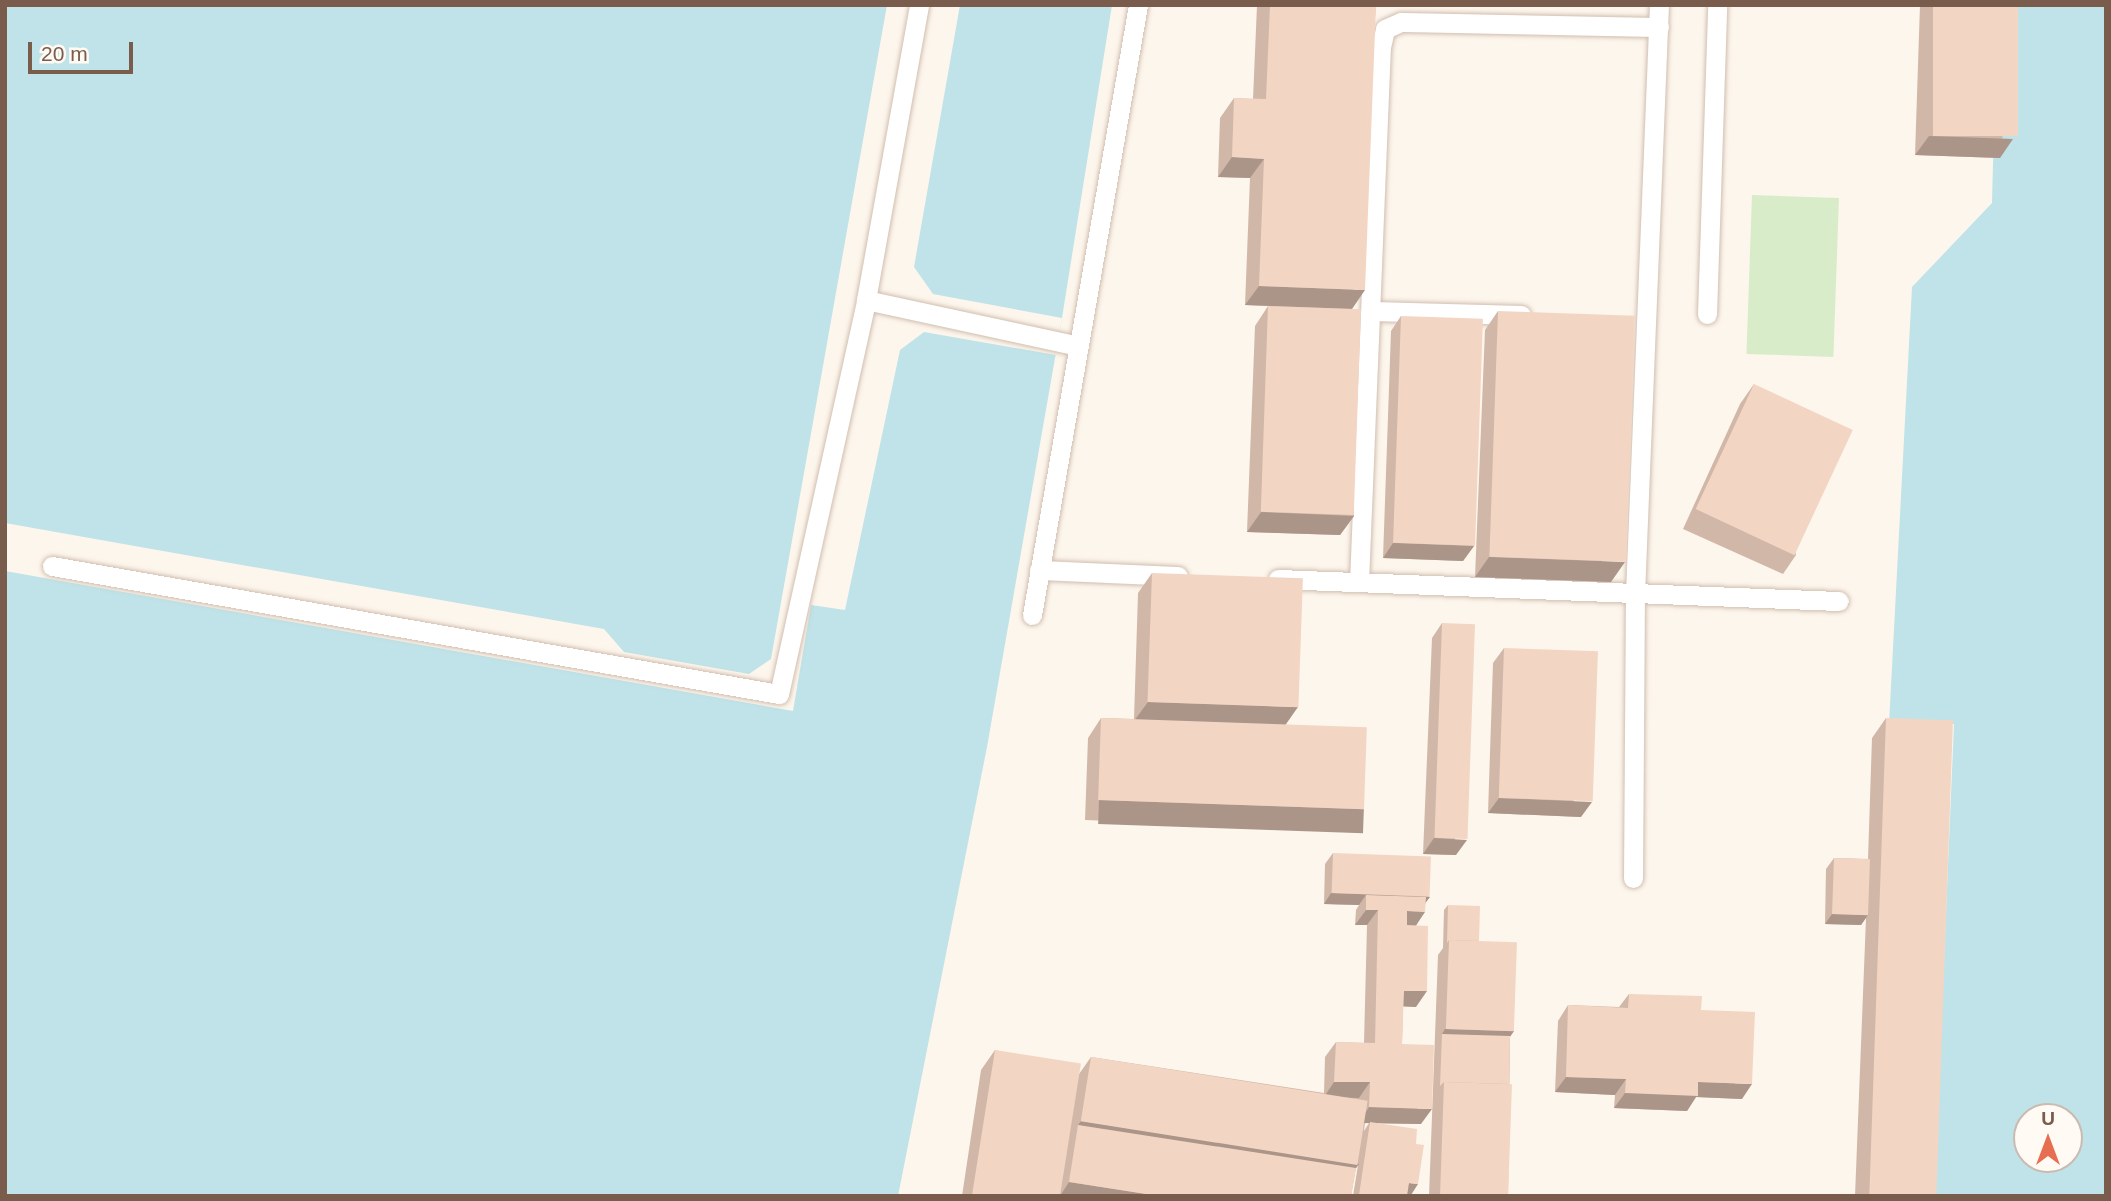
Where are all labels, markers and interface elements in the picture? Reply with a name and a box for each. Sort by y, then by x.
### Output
scale bar [32,28,136,72]
text: 20 m [41,42,88,65]
north arrow [2013,1103,2083,1173]
text: U [2041,1108,2055,1129]

